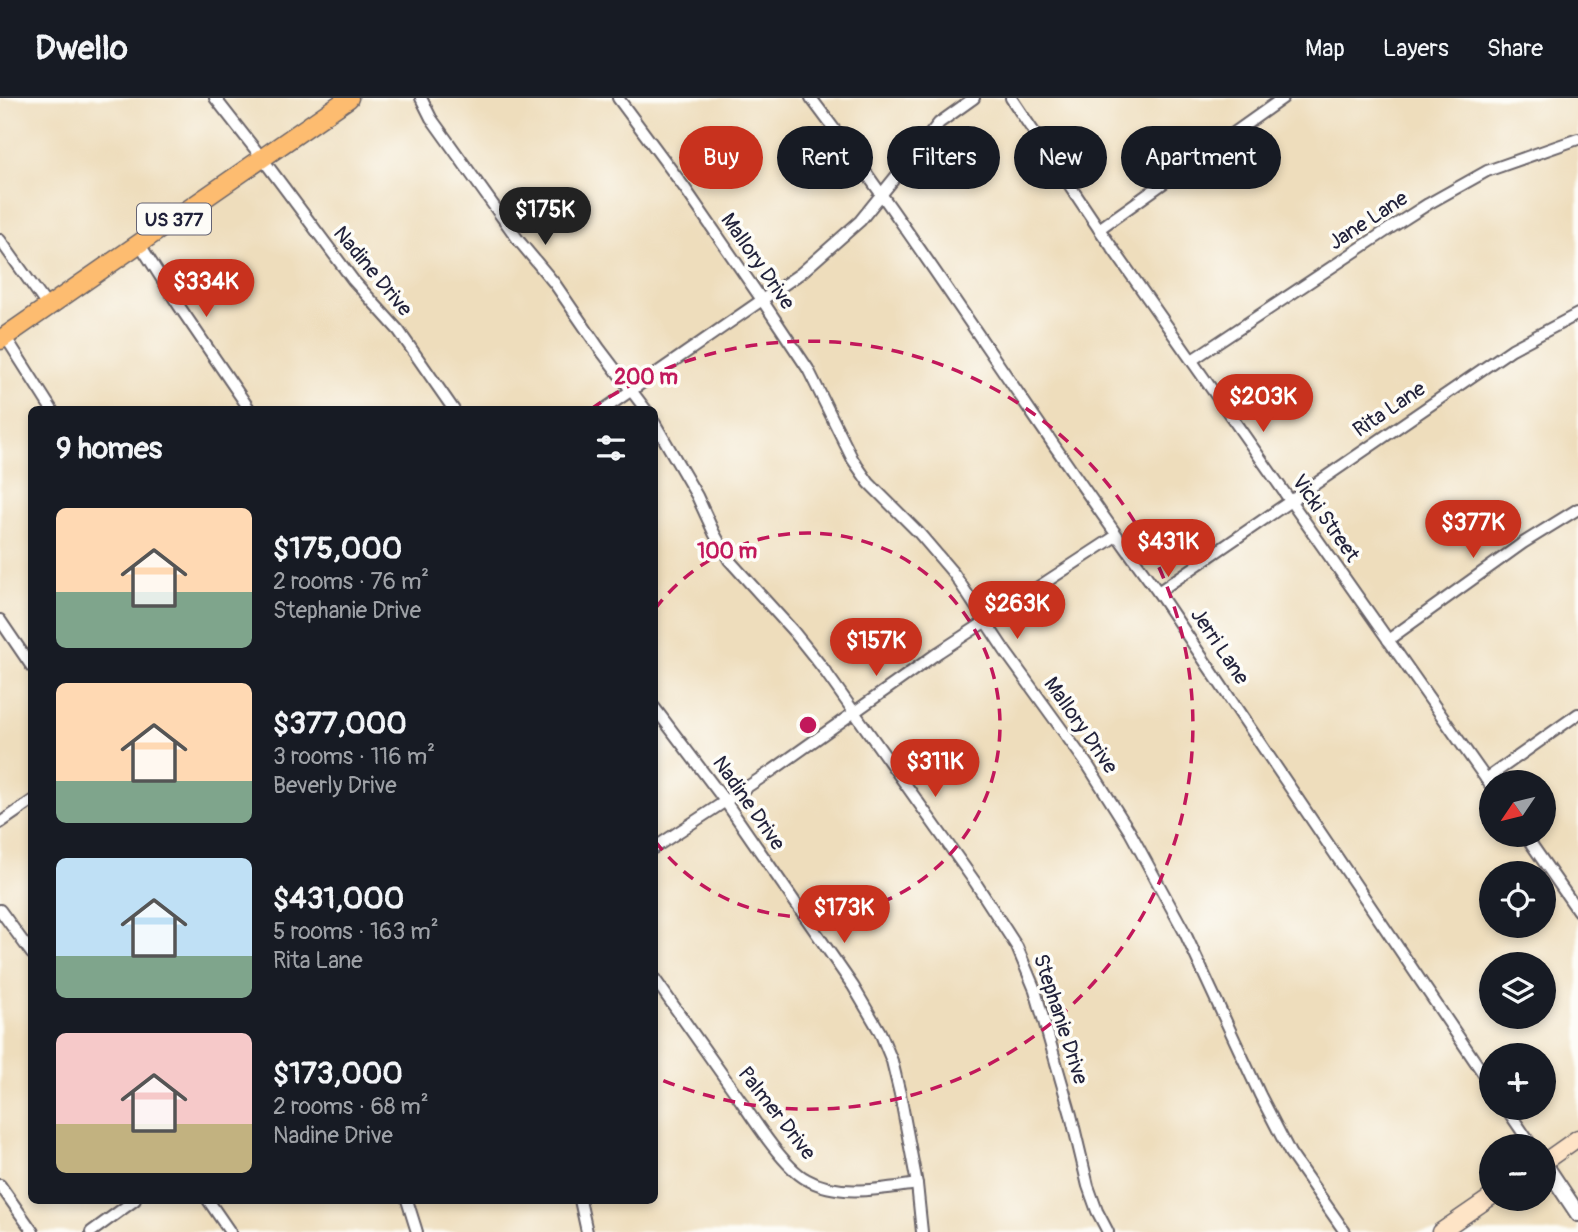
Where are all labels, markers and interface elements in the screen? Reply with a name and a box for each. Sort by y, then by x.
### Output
text: Dwello [35,28,128,69]
text: Map [1305,34,1345,63]
text: Layers [1383,34,1449,63]
text: Share [1487,34,1543,63]
chip: Buy [679,126,763,189]
chip: Rent [777,126,873,189]
chip: Filters [887,126,1000,189]
chip: New [1014,126,1107,189]
chip: Apartment [1121,126,1281,189]
street label: Jane Lane [1324,184,1414,256]
pin: $175K [496,188,594,247]
text: $175K [515,195,575,224]
road number: US 377 [137,203,211,234]
street label: Mallory Drive [714,208,801,315]
street label: Nadine Drive [327,221,419,322]
pin: $334K [157,260,255,319]
text: $334K [173,267,239,296]
text: 200 m [614,364,678,391]
pin: $203K [1214,374,1312,434]
street label: Rita Lane [1348,375,1431,444]
text: $203K [1229,382,1297,411]
icon: filters [592,429,630,467]
text: 9 homes [56,430,162,467]
street label: Vicki Street [1286,469,1366,568]
pin: $377K [1424,500,1522,560]
text: $377K [1441,508,1505,537]
pin: $431K [1119,519,1217,579]
text: $431K [1137,527,1199,556]
text: $175,000 [273,530,402,567]
icon: home [112,536,196,620]
text: 100 m [697,538,757,565]
text: 2 rooms · 76 m² [273,567,429,596]
pin: $263K [968,582,1066,641]
text: $263K [984,589,1050,618]
text: Stephanie Drive [273,596,421,625]
street label: Jerri Lane [1184,603,1255,690]
pin: $157K [827,618,925,678]
text: $157K [846,626,906,655]
street label: Mallory Drive [1037,672,1124,779]
text: $377,000 [273,705,407,742]
icon: home [112,711,196,795]
centre of rings [796,713,820,737]
pin: $311K [886,740,984,799]
text: 3 rooms · 116 m² [273,742,435,771]
text: $311K [906,747,964,776]
street label: Nadine Drive [706,751,791,856]
north arrow [1479,770,1556,847]
map controls [1479,770,1556,1211]
text: Beverly Drive [273,771,397,800]
button: locate [1479,861,1556,938]
text: $431,000 [273,880,404,917]
icon: home [112,886,196,970]
pin: $173K [795,886,893,945]
text: $173K [814,893,874,922]
text: 5 rooms · 163 m² [273,917,439,946]
text: Rita Lane [273,946,363,975]
street label: Stephanie Drive [1027,951,1094,1088]
button: layers [1479,952,1556,1029]
button: + [1479,1043,1556,1120]
text: $173,000 [273,1055,403,1092]
icon: home [112,1061,196,1145]
street label: Palmer Drive [732,1061,822,1166]
text: 2 rooms · 68 m² [273,1092,429,1121]
text: Nadine Drive [273,1121,393,1150]
button: − [1479,1134,1556,1211]

